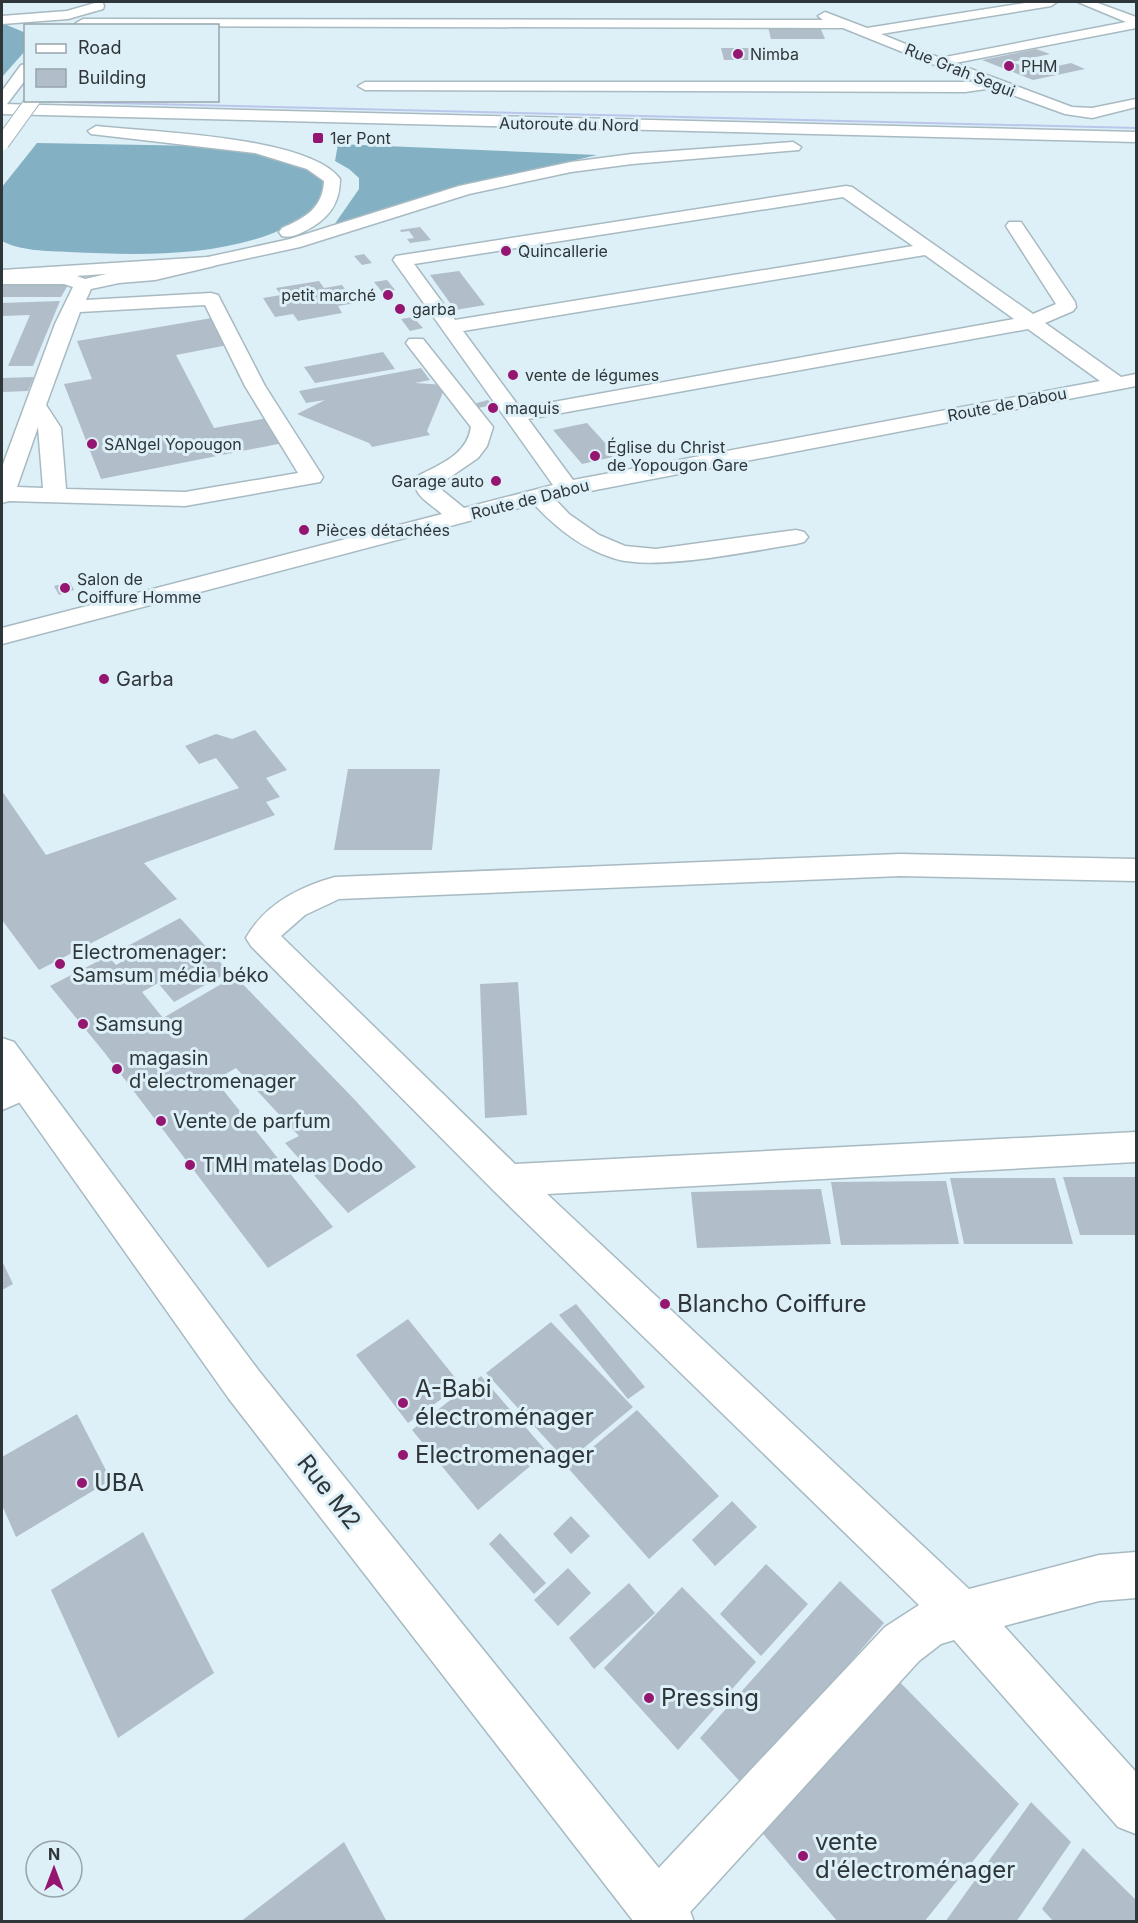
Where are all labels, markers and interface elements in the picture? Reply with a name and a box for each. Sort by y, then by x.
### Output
legend [24,24,219,102]
text: Road [78,37,121,58]
street label: Rue Grah Segui [902,39,1018,101]
place label: Nimba [750,44,799,64]
marker: Nimba [731,47,745,61]
place label: PHM [1021,56,1058,76]
marker: PHM [1002,59,1016,73]
text: Building [78,67,146,88]
street label: Autoroute du Nord [499,113,639,135]
place label: 1er Pont [330,128,391,148]
marker: 1er Pont [311,131,325,145]
place label: Quincallerie [518,241,608,261]
marker: Quincallerie [499,244,513,258]
place label: petit marché [281,285,376,305]
marker: petit marché [381,288,395,302]
place label: garba [412,299,456,319]
marker: garba [393,302,407,316]
place label: vente de légumes [525,365,659,385]
marker: vente de légumes [506,368,520,382]
street label: Route de Dabou [946,383,1068,425]
place label: maquis [505,398,560,418]
marker: maquis [486,401,500,415]
place label: SANgel Yopougon [104,434,242,454]
marker: SANgel Yopougon [85,437,99,451]
place label: Église du Christ de Yopougon Gare [607,437,748,475]
marker: Église du Christ de Yopougon Gare [588,449,602,463]
place label: Garage auto [391,471,484,491]
marker: Garage auto [489,474,503,488]
street label: Route de Dabou [469,475,591,523]
place label: Pièces détachées [316,520,450,540]
marker: Pièces détachées [297,523,311,537]
place label: Salon de Coiffure Homme [77,569,201,607]
marker: Salon de Coiffure Homme [58,581,72,595]
place label: Garba [116,667,174,691]
marker: Garba [97,672,111,686]
place label: Electromenager: Samsum média béko [72,940,269,987]
marker: Electromenager: Samsum média béko [53,957,67,971]
place label: Samsung [95,1012,183,1036]
marker: Samsung [76,1017,90,1031]
place label: magasin d'electromenager [129,1046,296,1093]
marker: magasin d'electromenager [110,1062,124,1076]
place label: Vente de parfum [173,1109,331,1133]
marker: Vente de parfum [154,1114,168,1128]
place label: TMH matelas Dodo [202,1153,383,1177]
marker: TMH matelas Dodo [183,1158,197,1172]
place label: Blancho Coiffure [677,1289,867,1318]
marker: Blancho Coiffure [658,1297,672,1311]
place label: A-Babi électroménager [415,1374,594,1431]
marker: A-Babi électroménager [396,1396,410,1410]
place label: Electromenager [415,1440,594,1469]
marker: Electromenager [396,1448,410,1462]
street label: Rue M2 [291,1449,368,1535]
place label: UBA [94,1468,144,1497]
marker: UBA [75,1476,89,1490]
place label: Pressing [661,1683,759,1712]
marker: Pressing [642,1691,656,1705]
place label: vente d'électroménager [815,1827,1015,1884]
north arrow [24,1839,84,1899]
text: N [48,1844,60,1864]
marker: vente d'électroménager [796,1849,810,1863]

